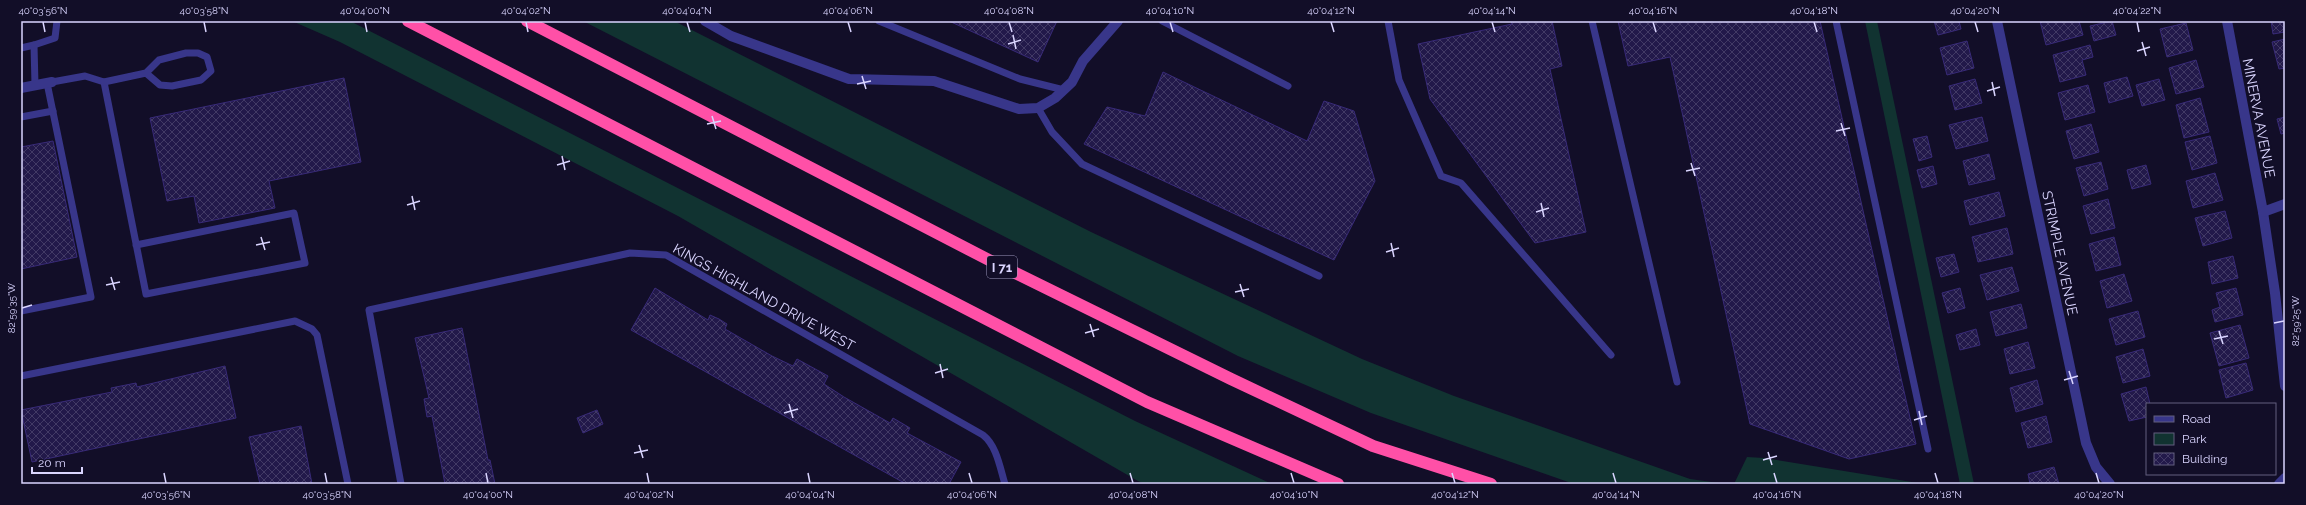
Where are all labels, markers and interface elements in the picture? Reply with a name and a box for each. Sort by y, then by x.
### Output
text: 40°03'56"N [18,5,68,16]
text: 40°03'58"N [179,5,229,16]
text: 40°04'00"N [340,5,390,16]
text: 40°04'02"N [501,5,551,16]
text: 40°04'04"N [662,5,712,16]
text: 40°04'06"N [823,5,873,16]
text: 40°04'08"N [984,5,1034,16]
text: 40°04'10"N [1146,5,1194,16]
text: 40°04'12"N [1307,5,1355,16]
text: 40°04'14"N [1468,5,1516,16]
text: 40°04'16"N [1629,5,1677,16]
text: 40°04'18"N [1790,5,1838,16]
text: 40°04'20"N [1950,5,2000,16]
text: 40°04'22"N [2113,5,2161,16]
street label: MINERVA AVENUE [2240,57,2278,179]
street label: STRIMPLE AVENUE [2039,189,2081,317]
street label: KINGS HIGHLAND DRIVE WEST [670,240,858,354]
road number: I 71 [987,256,1017,278]
text: 82°59'35"W [6,282,17,333]
text: 82°59'25"W [2290,295,2301,346]
legend [2146,403,2276,475]
text: Road [2182,412,2211,426]
text: Park [2182,432,2207,446]
scale bar [32,449,82,475]
text: Building [2182,452,2228,466]
text: 20 m [38,456,66,470]
text: 40°03'56"N [141,489,191,500]
text: 40°03'58"N [302,489,352,500]
text: 40°04'00"N [463,489,513,500]
text: 40°04'02"N [624,489,674,500]
text: 40°04'04"N [785,489,835,500]
text: 40°04'06"N [947,489,997,500]
text: 40°04'08"N [1108,489,1158,500]
text: 40°04'10"N [1270,489,1318,500]
text: 40°04'12"N [1431,489,1479,500]
text: 40°04'14"N [1592,489,1640,500]
text: 40°04'16"N [1753,489,1801,500]
text: 40°04'18"N [1914,489,1962,500]
text: 40°04'20"N [2074,489,2124,500]

